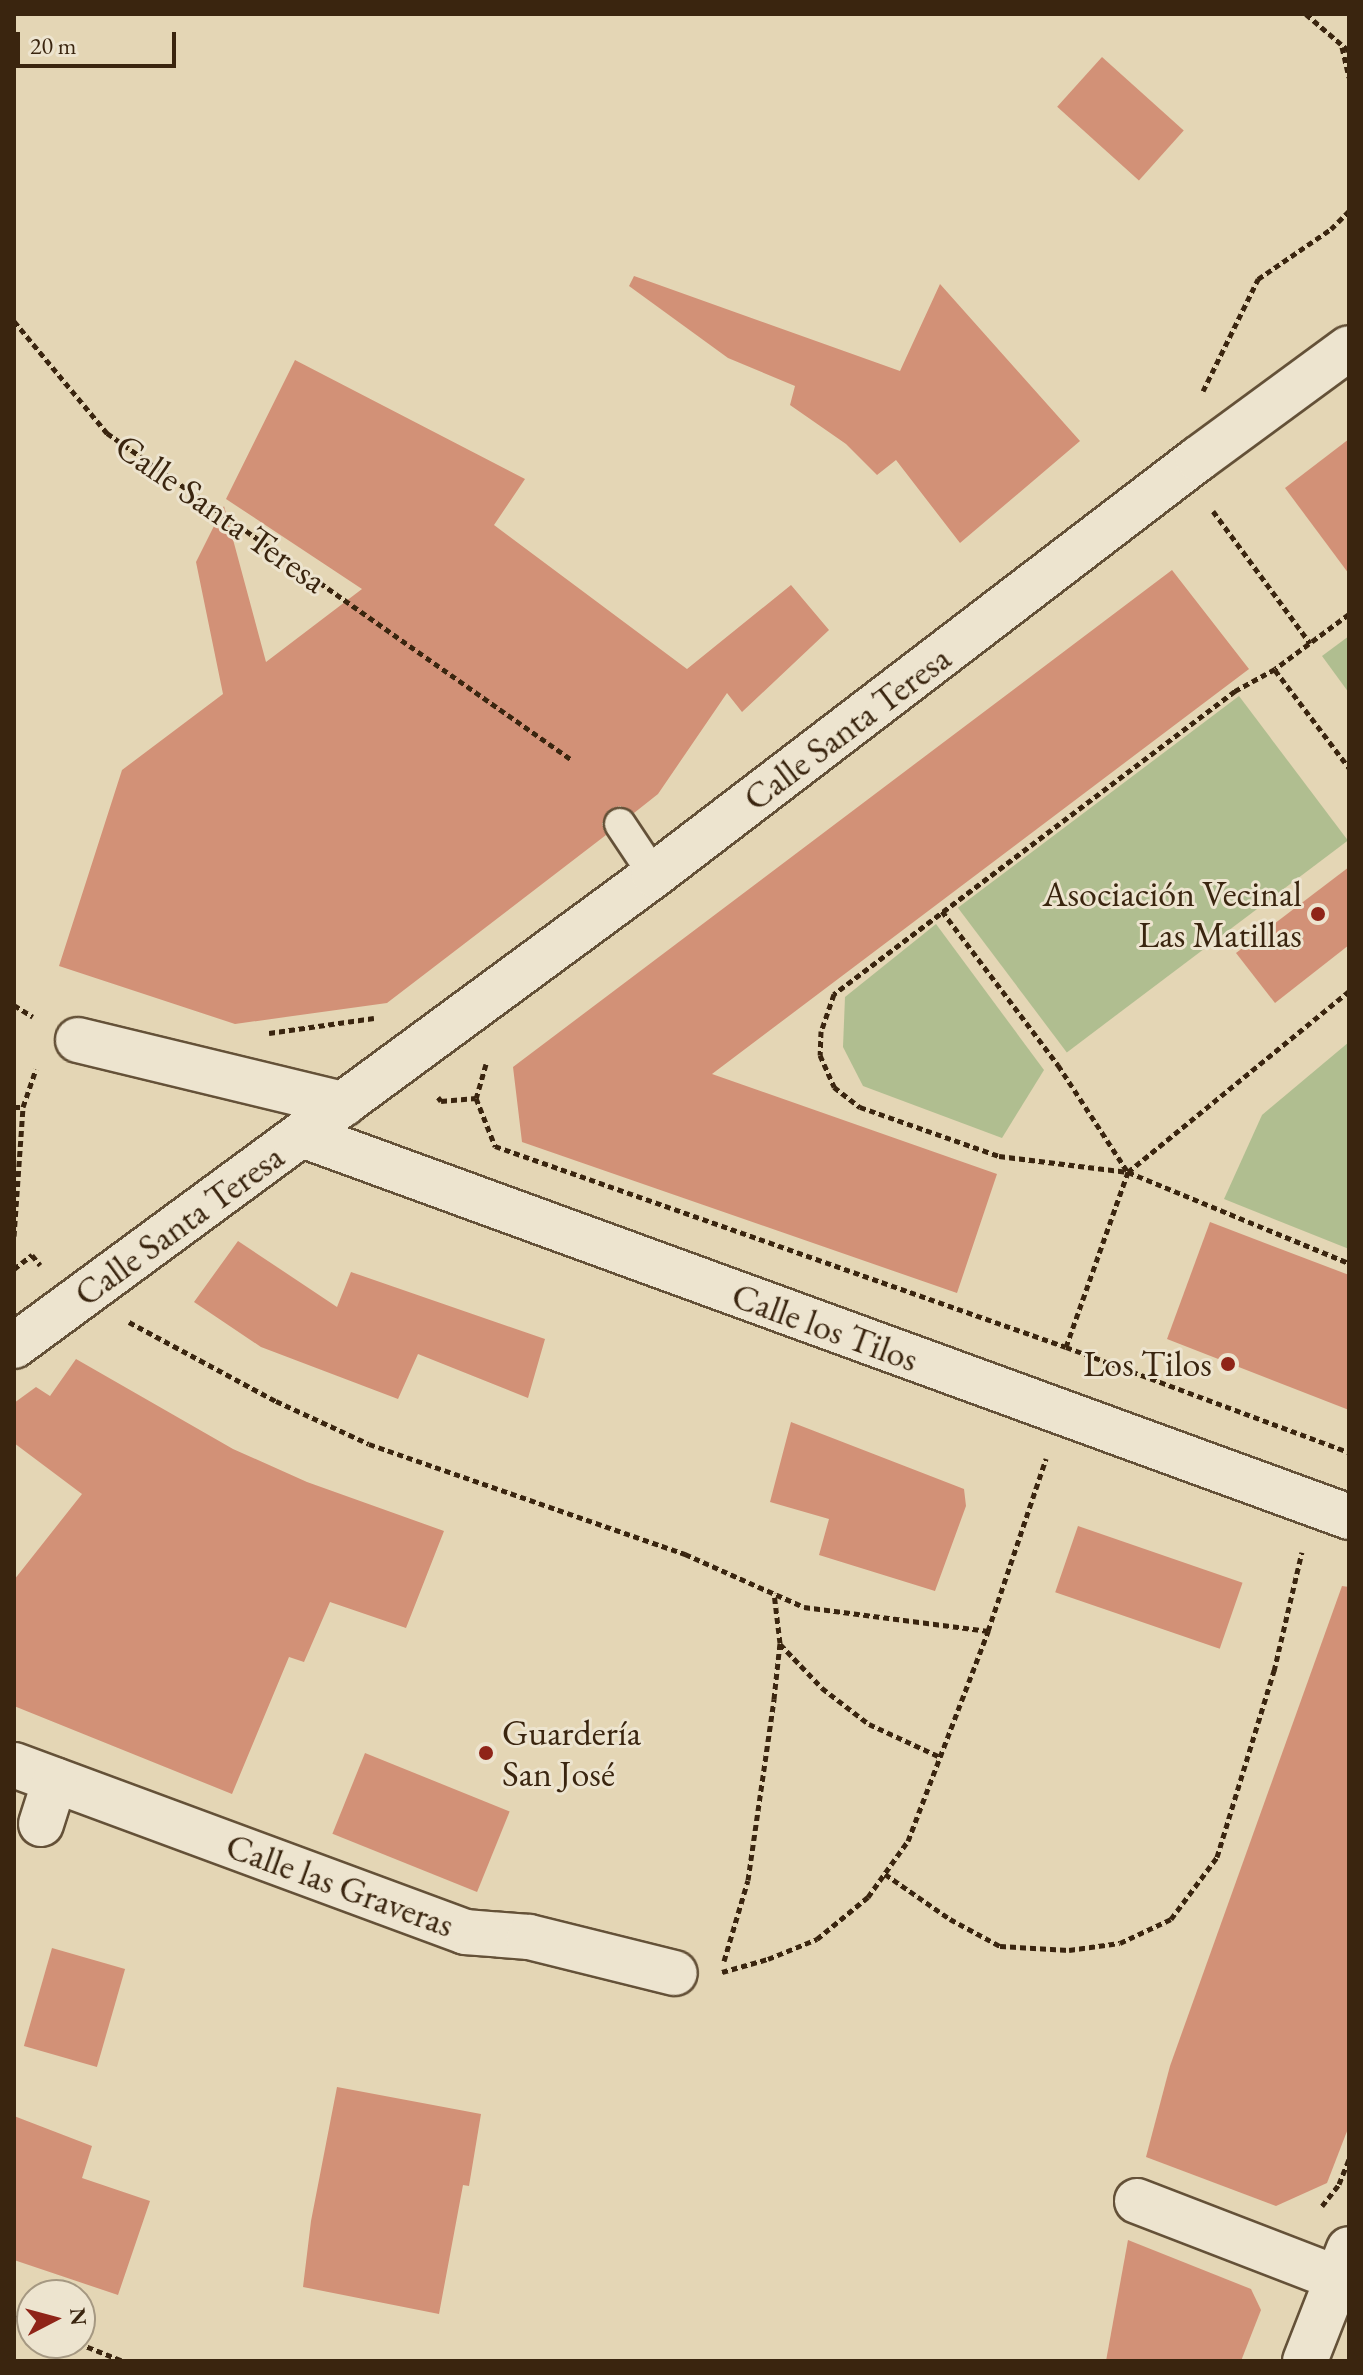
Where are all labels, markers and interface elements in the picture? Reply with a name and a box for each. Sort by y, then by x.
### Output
scale bar [20,16,180,66]
text: 20 m [30,30,77,61]
street label: Calle Santa Teresa [107,424,335,602]
street label: Calle Santa Teresa [735,636,959,820]
place label: Asociación Vecinal Las Matillas [1043,871,1302,956]
marker: Asociación Vecinal Las Matillas [1309,905,1327,923]
street label: Calle Santa Teresa [66,1135,292,1315]
street label: Calle los Tilos [726,1273,924,1381]
place label: Los Tilos [1083,1342,1212,1386]
marker: Los Tilos [1219,1355,1237,1373]
place label: Guardería San José [502,1710,641,1795]
marker: Guardería San José [477,1744,495,1762]
street label: Calle las Graveras [220,1824,460,1946]
north arrow [16,2279,96,2359]
text: N [63,2306,94,2327]

